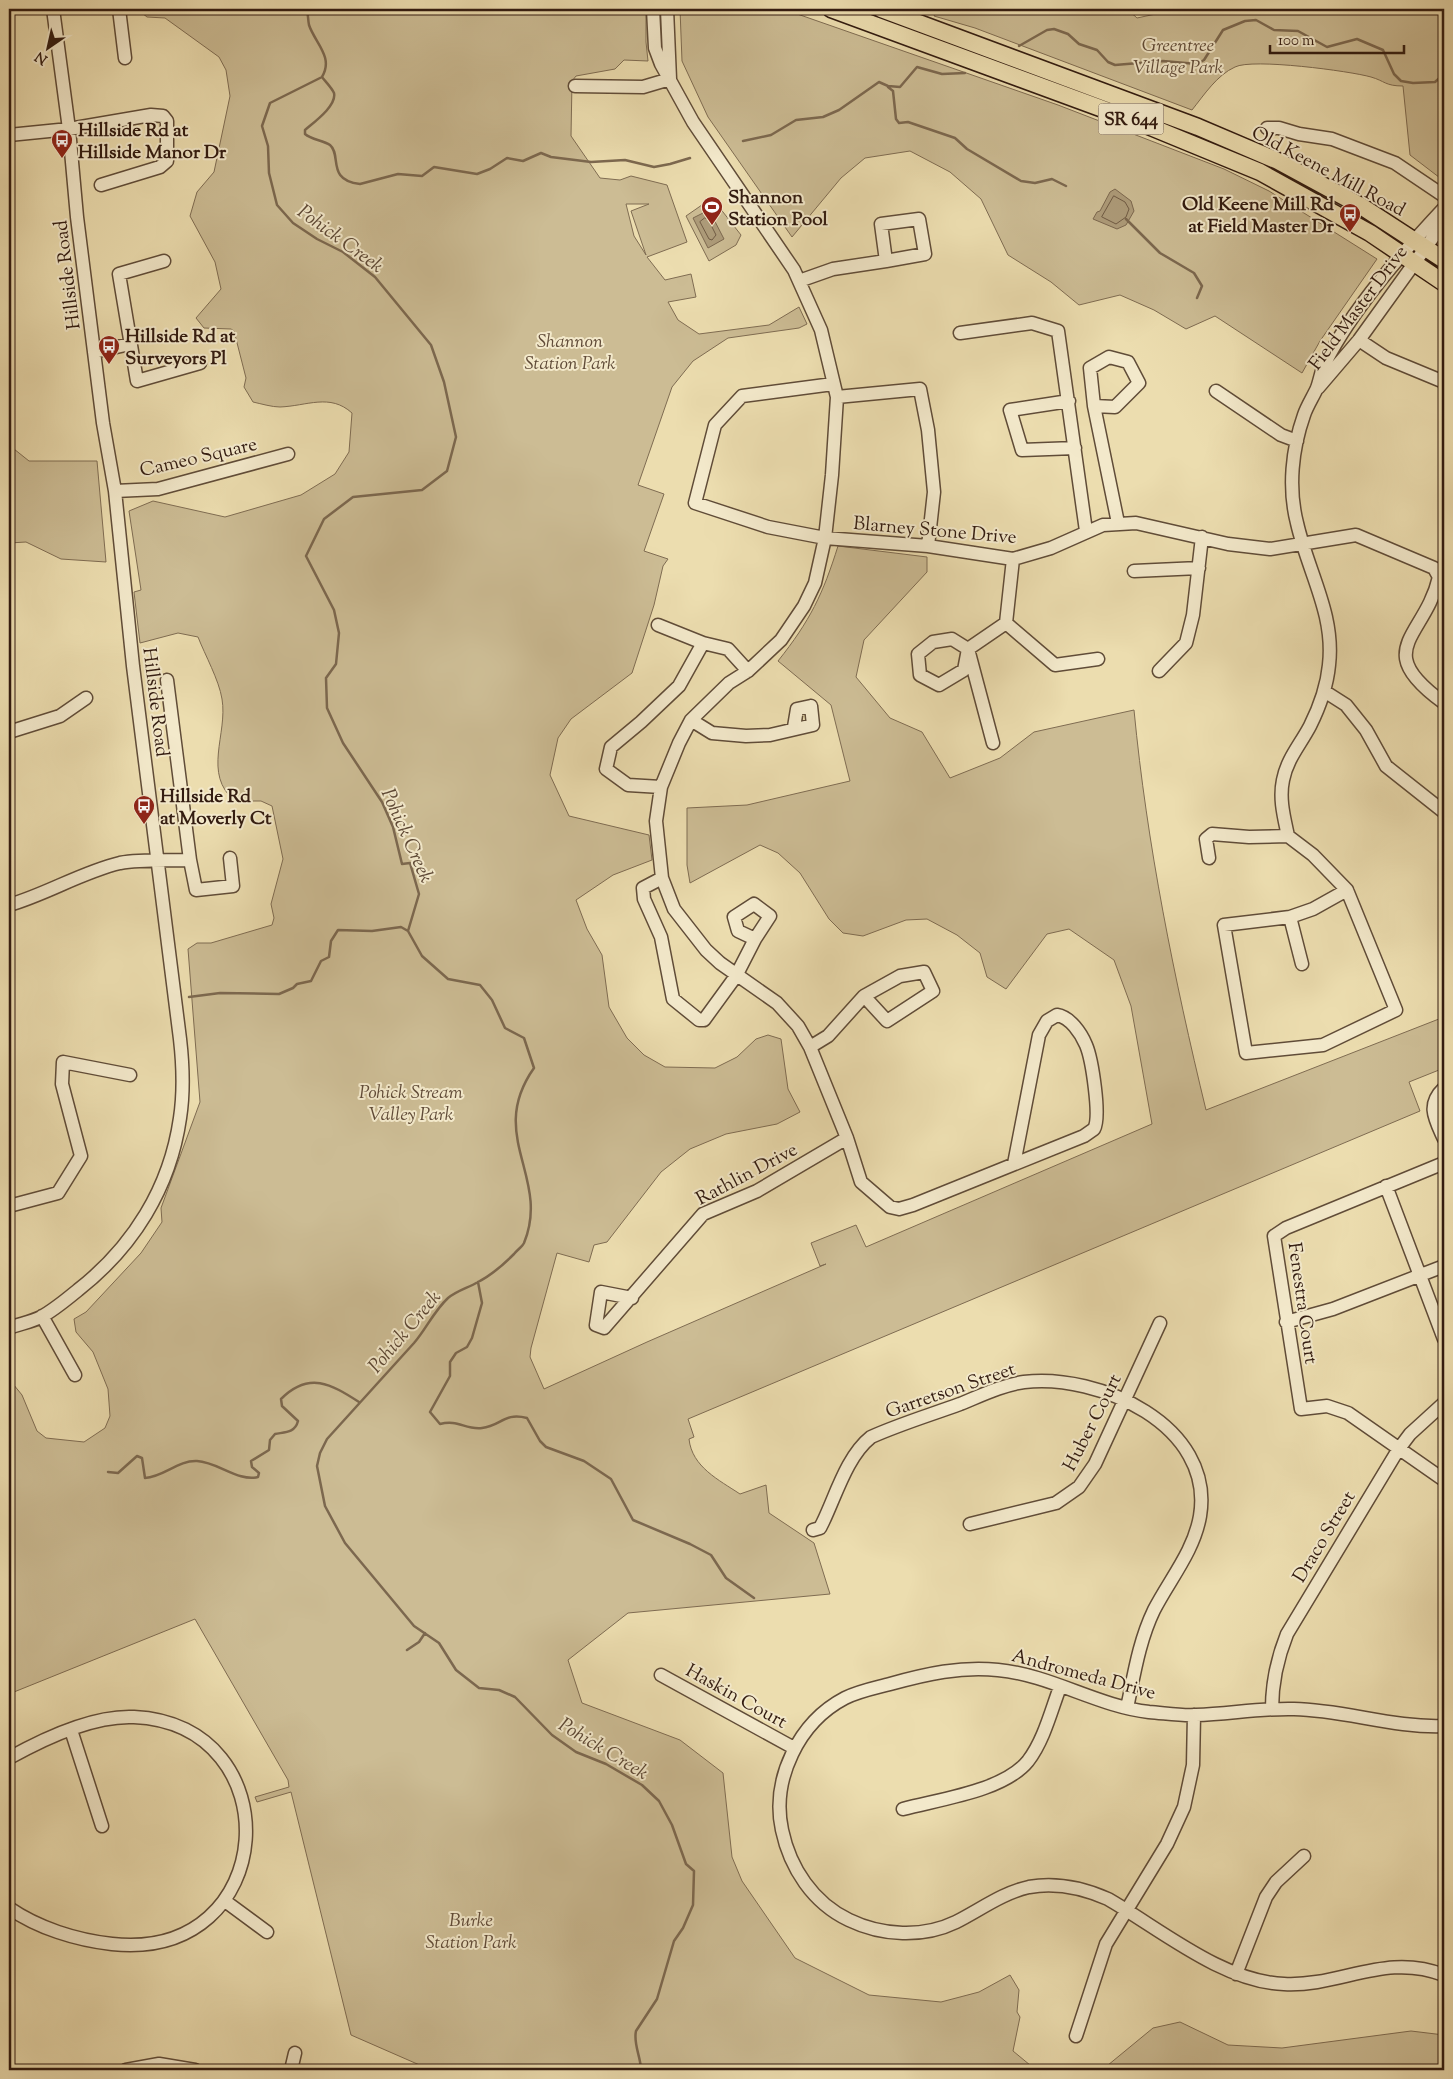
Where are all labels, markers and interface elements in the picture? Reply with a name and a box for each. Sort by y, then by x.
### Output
north arrow [22,22,72,72]
scale bar [1270,22,1404,54]
text: 100 m [1278,31,1315,52]
park label: Greentree Village Park [1133,33,1224,82]
text: N [32,46,52,69]
road number: SR 644 [1098,104,1164,134]
place label: Hillside Rd at Hillside Manor Dr [78,118,227,167]
street label: Old Keene Mill Road [1246,120,1410,224]
bus stop icon: Hillside Rd at Hillside Manor Dr [50,128,74,159]
place label: Shannon Station Pool [728,185,828,234]
place label: Old Keene Mill Rd at Field Master Dr [1182,192,1335,241]
sports icon: Shannon Station Pool [700,195,724,226]
water label: Pohick Creek [290,199,389,281]
bus stop icon: Old Keene Mill Rd at Field Master Dr [1338,202,1362,233]
street label: Hillside Road [48,218,89,331]
street label: Field Master Drive [1303,240,1415,377]
place label: Hillside Rd at Surveyors Pl [125,324,236,373]
park label: Shannon Station Park [524,329,616,378]
bus stop icon: Hillside Rd at Surveyors Pl [97,334,121,365]
street label: Cameo Square [137,432,260,485]
street label: Blarney Stone Drive [852,511,1018,552]
street label: Hillside Road [134,646,175,759]
place label: Hillside Rd at Moverly Ct [160,784,272,833]
water label: Pohick Creek [372,784,439,888]
bus stop icon: Hillside Rd at Moverly Ct [132,794,156,825]
park label: Pohick Stream Valley Park [359,1080,464,1129]
street label: Rathlin Drive [692,1137,803,1213]
street label: Fenestra Court [1280,1241,1323,1366]
water label: Pohick Creek [362,1285,449,1380]
street label: Garretson Street [882,1356,1020,1426]
street label: Huber Court [1057,1369,1130,1476]
street label: Draco Street [1287,1486,1363,1588]
street label: Andromeda Drive [1008,1643,1159,1708]
street label: Haskin Court [680,1658,792,1736]
water label: Pohick Creek [552,1712,653,1788]
park label: Burke Station Park [425,1908,517,1957]

